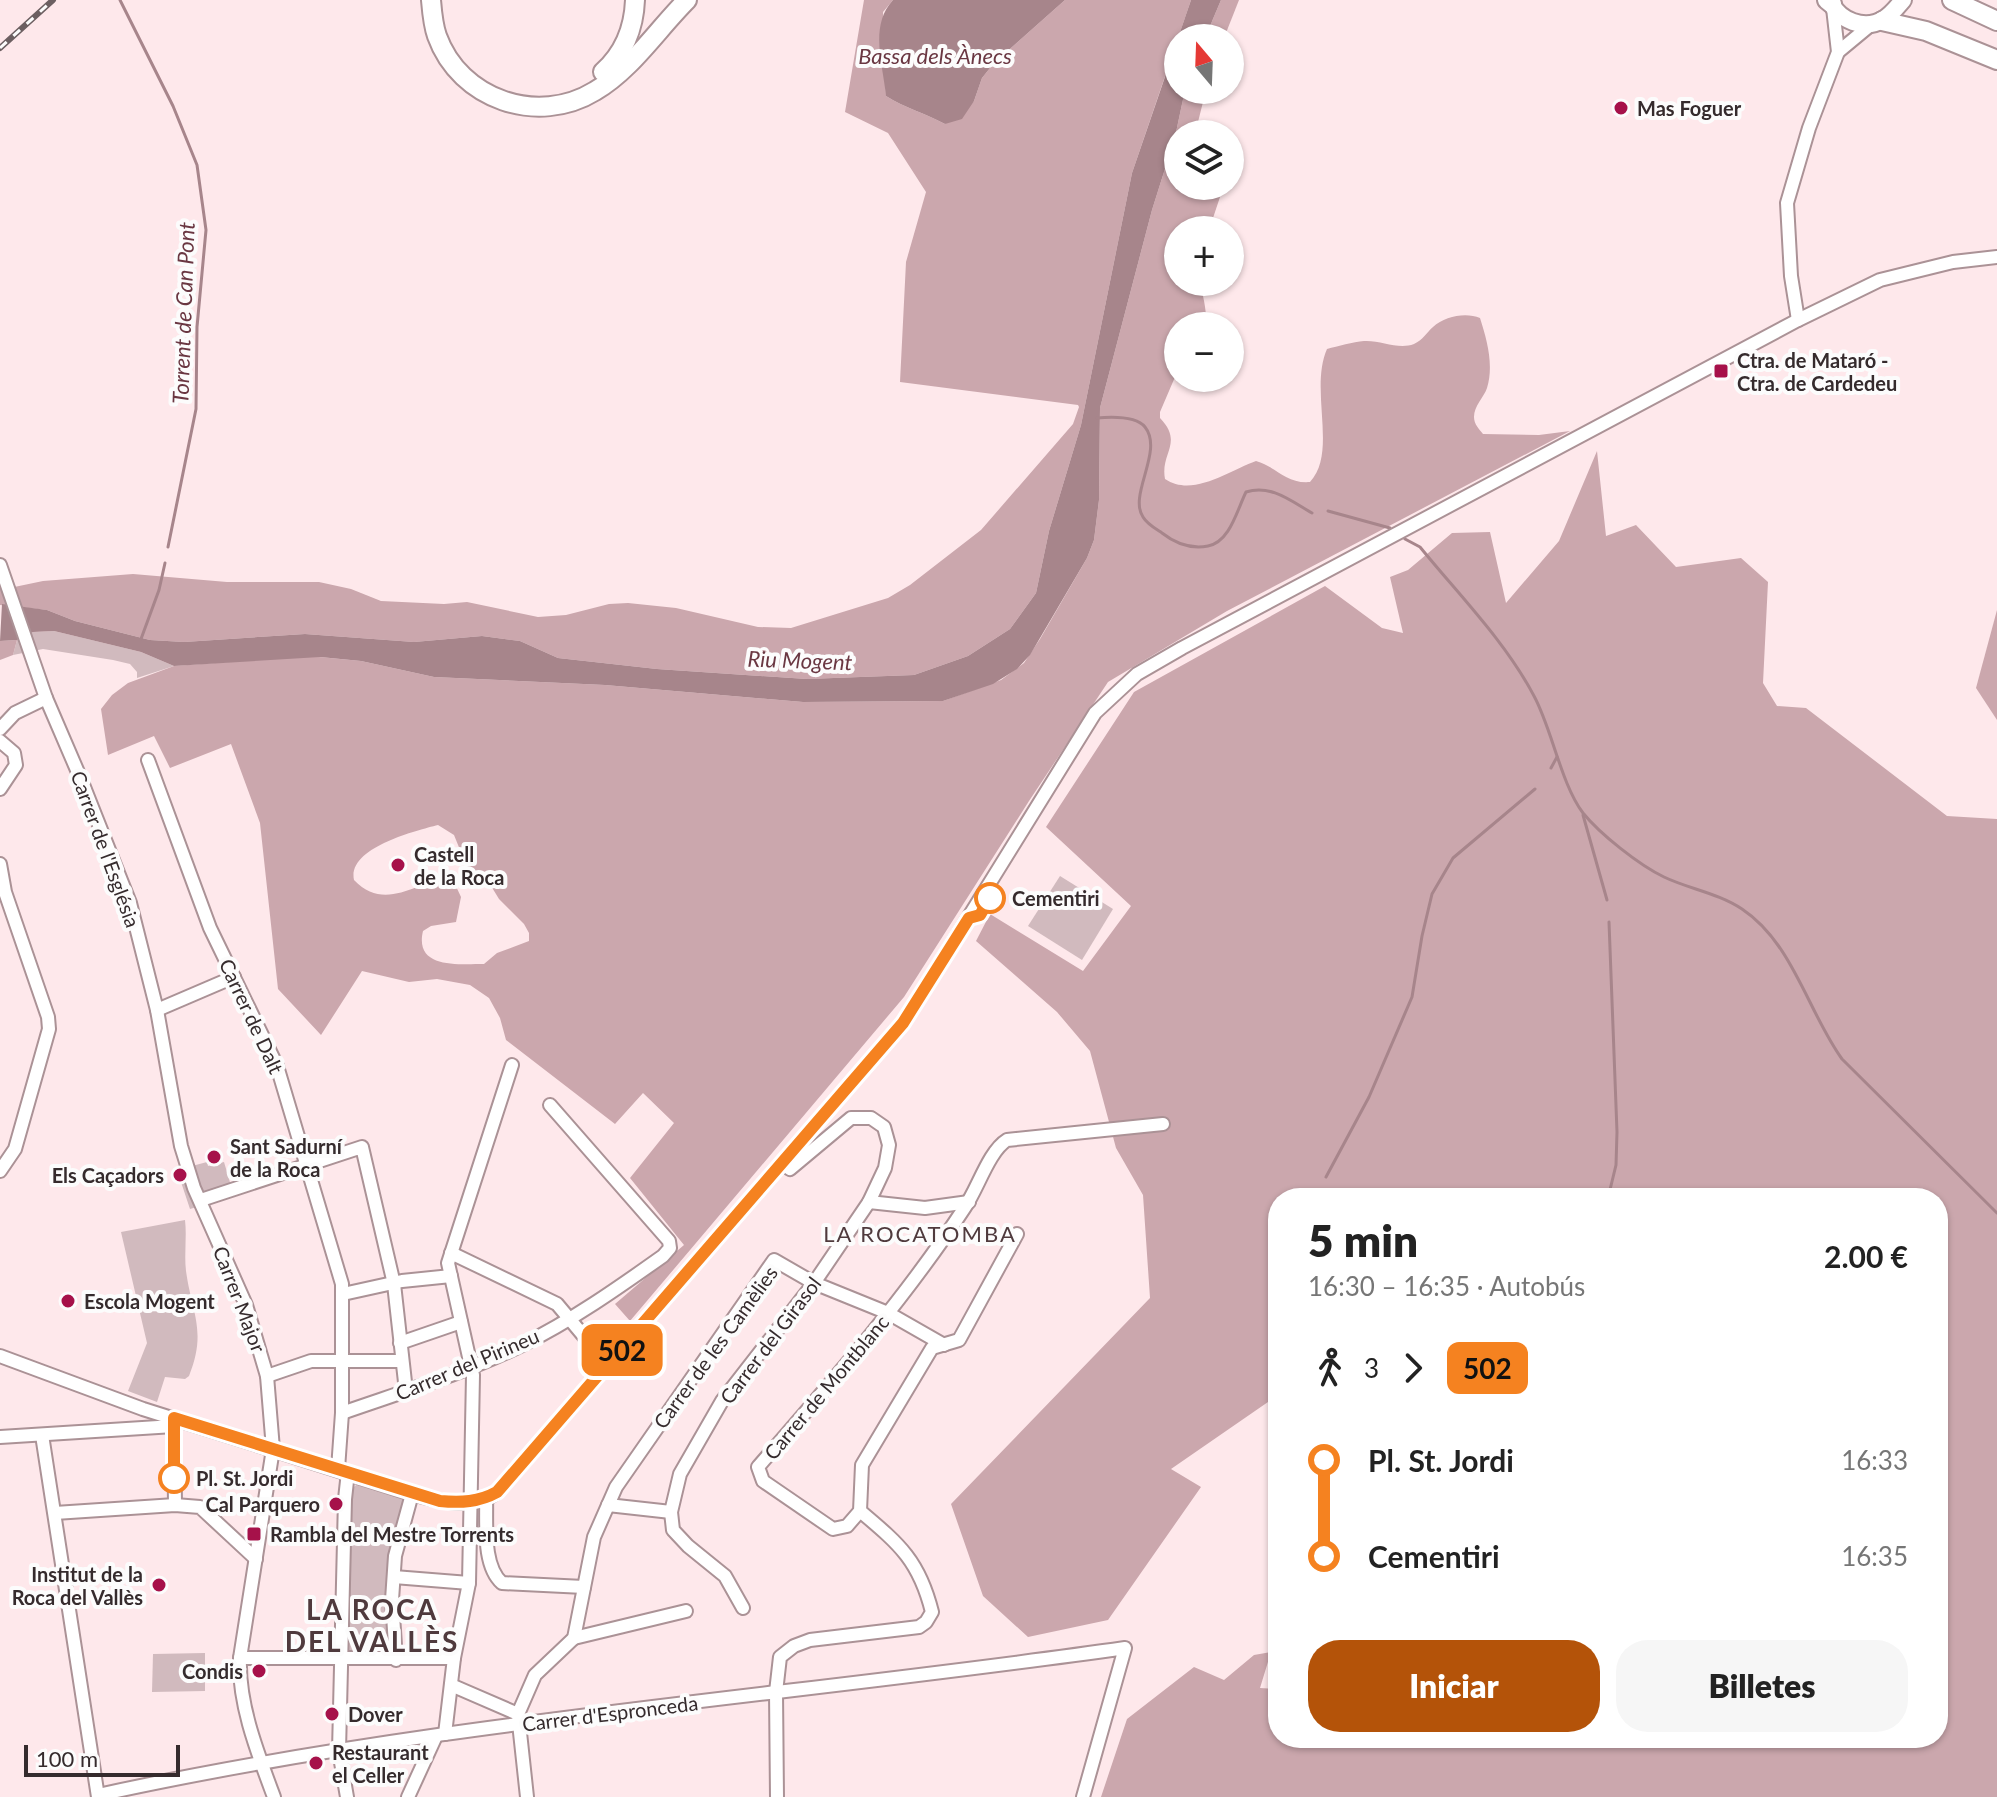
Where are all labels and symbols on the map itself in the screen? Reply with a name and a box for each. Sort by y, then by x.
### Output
north arrow [1164,24,1244,104]
water label: Bassa dels Ànecs [858,42,1012,69]
place label: Mas Foguer [1637,96,1742,120]
marker: Mas Foguer [1612,99,1630,117]
water label: Torrent de Can Pont [166,221,200,405]
place label: Ctra. de Mataró - Ctra. de Cardedeu [1737,348,1897,395]
marker: Ctra. de Mataró - Ctra. de Cardedeu [1712,362,1730,380]
water label: Riu Mogent [747,645,853,675]
street label: Carrer de l'Església [67,767,145,931]
place label: Castell de la Roca [414,842,504,889]
marker: Castell de la Roca [389,856,407,874]
marker: Cementiri [975,883,1005,913]
place label: Cementiri [1012,886,1100,910]
street label: Carrer de Dalt [215,955,289,1077]
place label: Sant Sadurní de la Roca [230,1134,344,1181]
marker: Sant Sadurní de la Roca [205,1148,223,1166]
place label: Els Caçadors [52,1163,164,1187]
marker: Els Caçadors [171,1166,189,1184]
district label: LA ROCATOMBA [823,1220,1017,1247]
street label: Carrer Major [209,1243,271,1356]
street label: Carrer de les Camèlies [648,1261,782,1433]
street label: Carrer del Girasol [714,1272,826,1408]
place label: Escola Mogent [84,1289,215,1313]
marker: Escola Mogent [59,1292,77,1310]
street label: Carrer de Montblanc [759,1310,894,1464]
street label: Carrer del Pirineu [392,1323,542,1405]
line badge: 502 [576,1324,668,1376]
marker: Pl. St. Jordi [159,1463,189,1493]
place label: Pl. St. Jordi [196,1466,293,1490]
place label: Cal Parquero [205,1492,320,1516]
marker: Cal Parquero [327,1495,345,1513]
place label: Rambla del Mestre Torrents [270,1522,514,1546]
marker: Rambla del Mestre Torrents [245,1525,263,1543]
place label: Institut de la Roca del Vallès [12,1562,143,1609]
marker: Institut de la Roca del Vallès [150,1576,168,1594]
district label: LA ROCA DEL VALLÈS [285,1592,459,1658]
place label: Condis [182,1659,243,1683]
marker: Condis [250,1662,268,1680]
street label: Carrer d'Espronceda [521,1690,699,1736]
place label: Dover [348,1702,403,1726]
marker: Dover [323,1705,341,1723]
place label: Restaurant el Celler [332,1740,429,1787]
scale bar [24,1741,180,1777]
marker: Restaurant el Celler [307,1754,325,1772]

